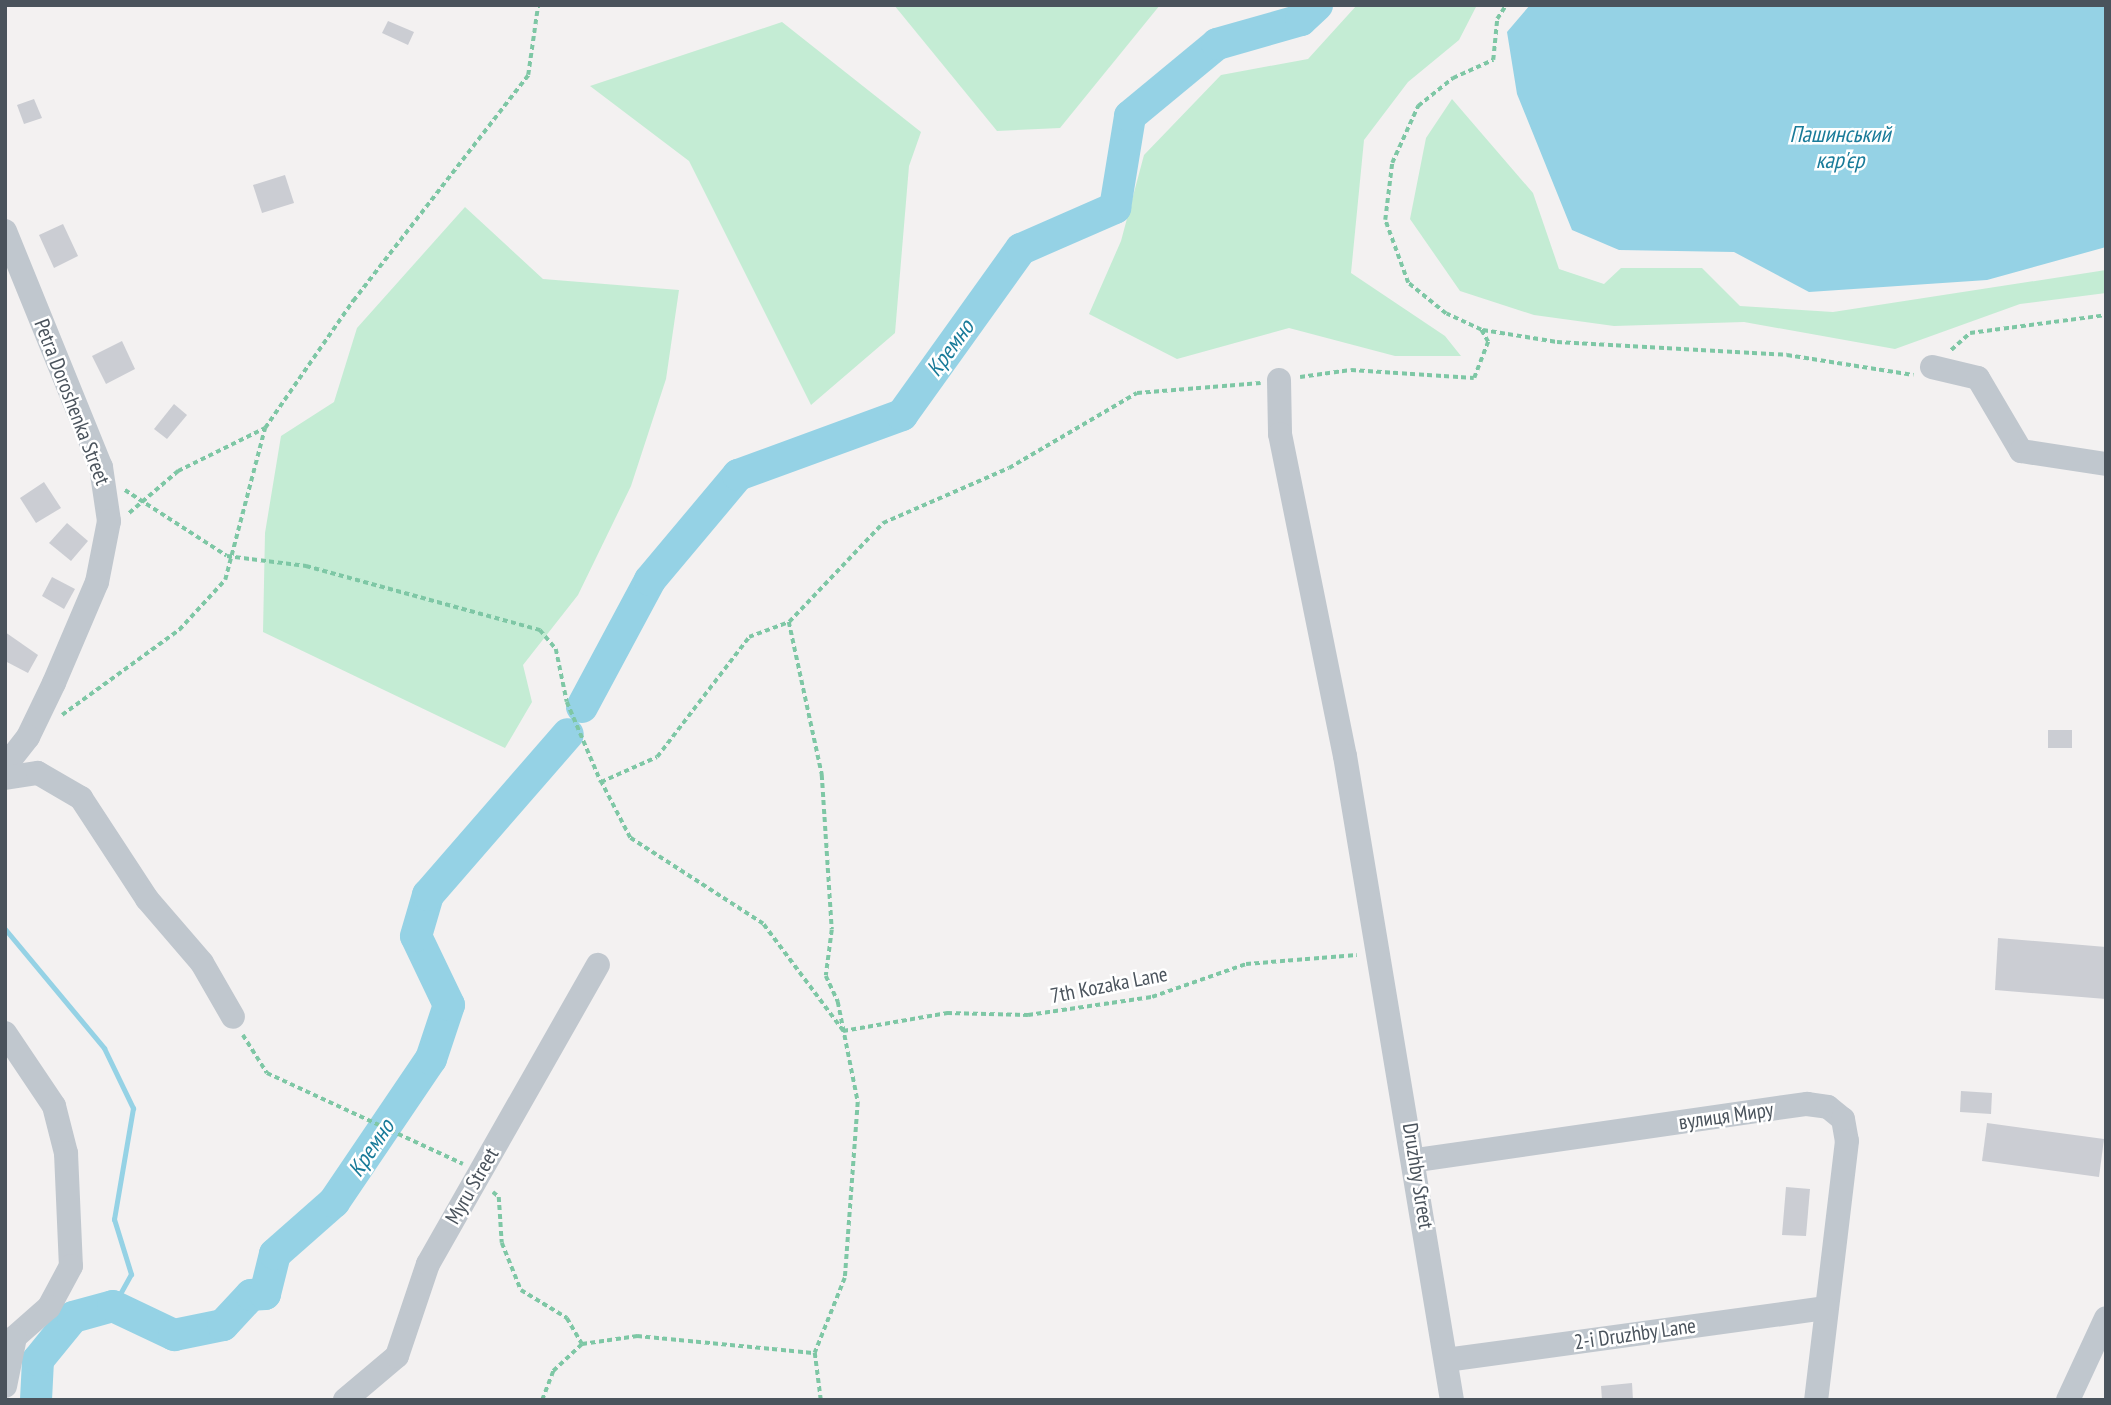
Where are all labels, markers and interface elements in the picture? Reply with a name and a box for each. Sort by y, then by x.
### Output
water label: Пашинський кар'єр [1790,120,1890,174]
water label: Кремно [920,314,980,382]
street label: Petra Doroshenka Street [29,316,115,488]
street label: 7th Kozaka Lane [1048,961,1170,1009]
street label: вулиця Миру [1677,1097,1775,1135]
water label: Кремно [342,1114,400,1182]
street label: Druzhby Street [1397,1121,1439,1231]
street label: Myru Street [440,1143,504,1229]
street label: 2-i Druzhby Lane [1572,1313,1698,1355]

